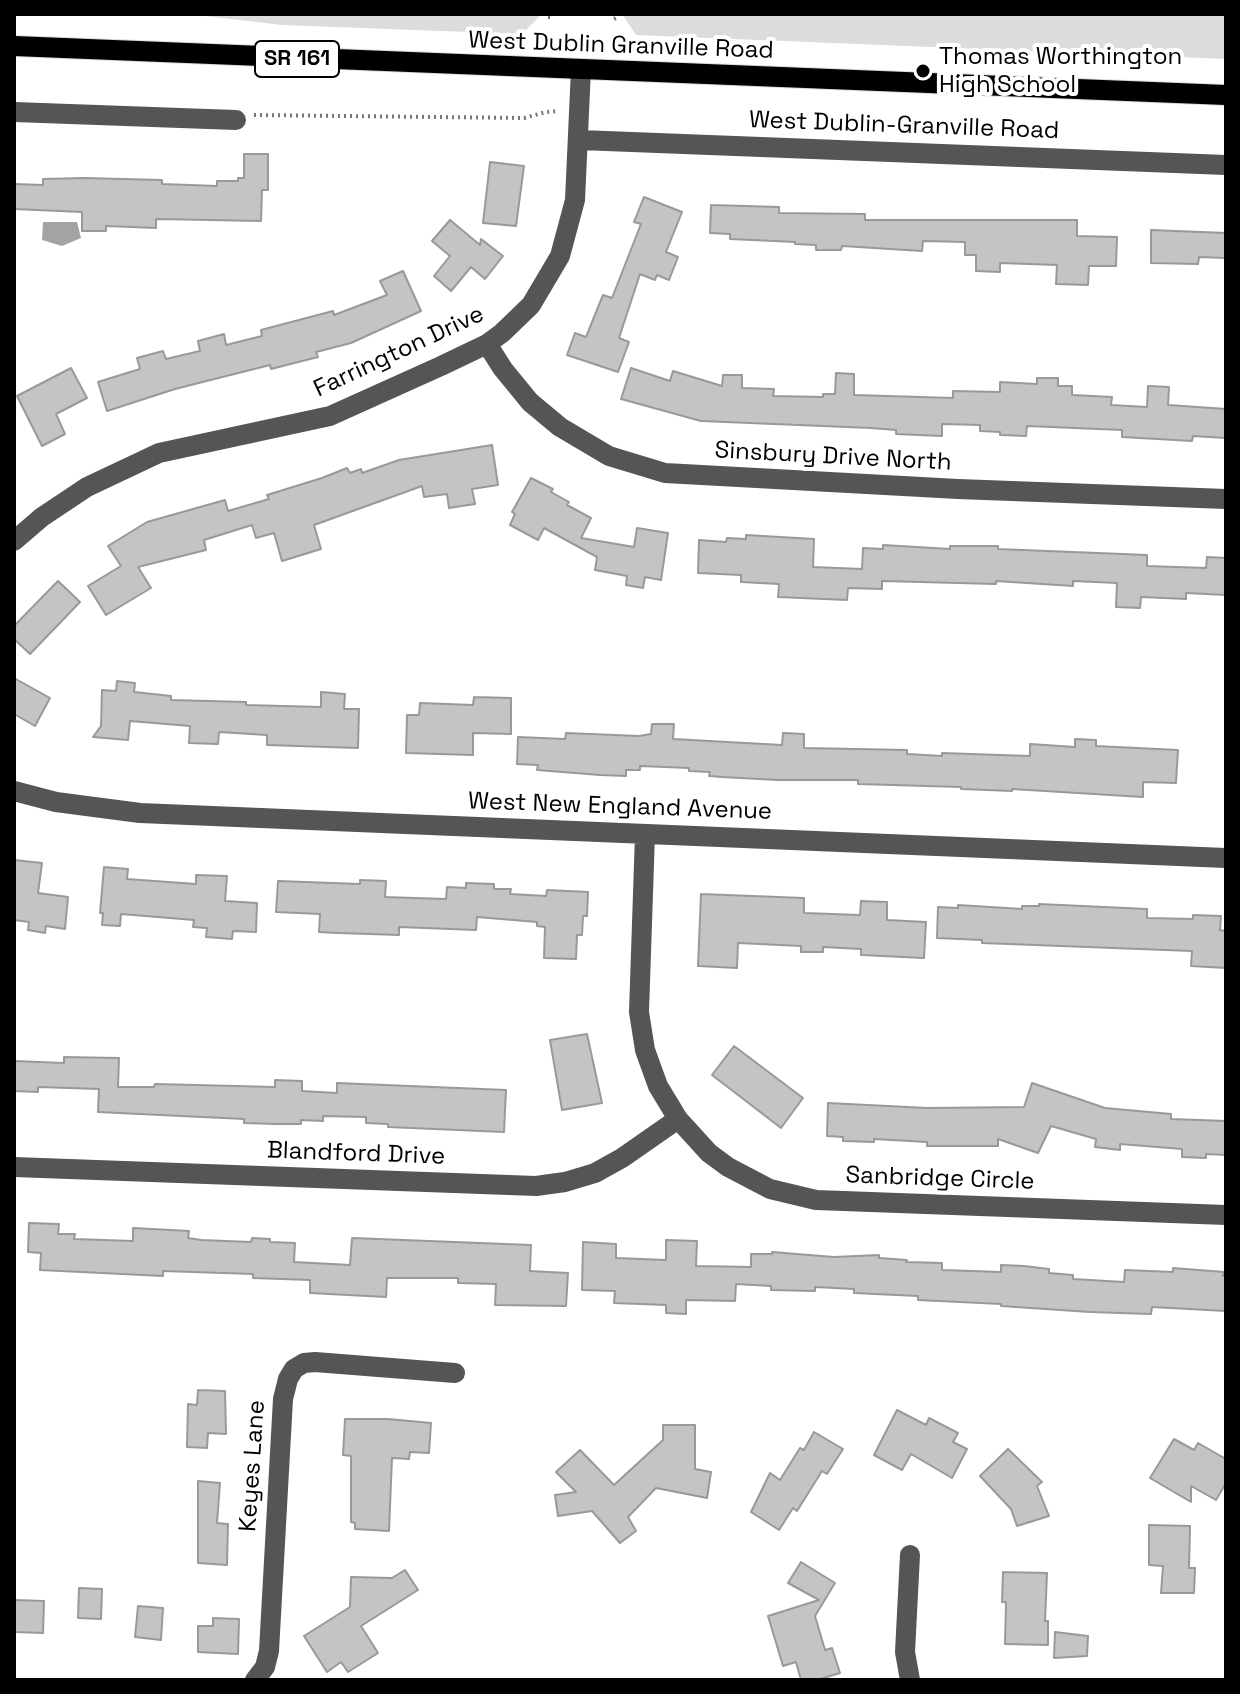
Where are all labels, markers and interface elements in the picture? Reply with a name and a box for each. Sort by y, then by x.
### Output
street label: West Dublin Granville Road [468,26,774,66]
road number: SR 161 [255,41,339,77]
place label: Thomas Worthington High School [939,43,1182,99]
marker: Thomas Worthington High School [914,62,932,80]
street label: West Dublin-Granville Road [748,106,1060,146]
street label: Farrington Drive [309,300,489,404]
street label: Sinsbury Drive North [714,436,952,478]
street label: West New England Avenue [468,787,772,827]
street label: Blandford Drive [266,1136,446,1172]
street label: Sanbridge Circle [845,1161,1035,1197]
street label: Keyes Lane [234,1399,272,1533]

